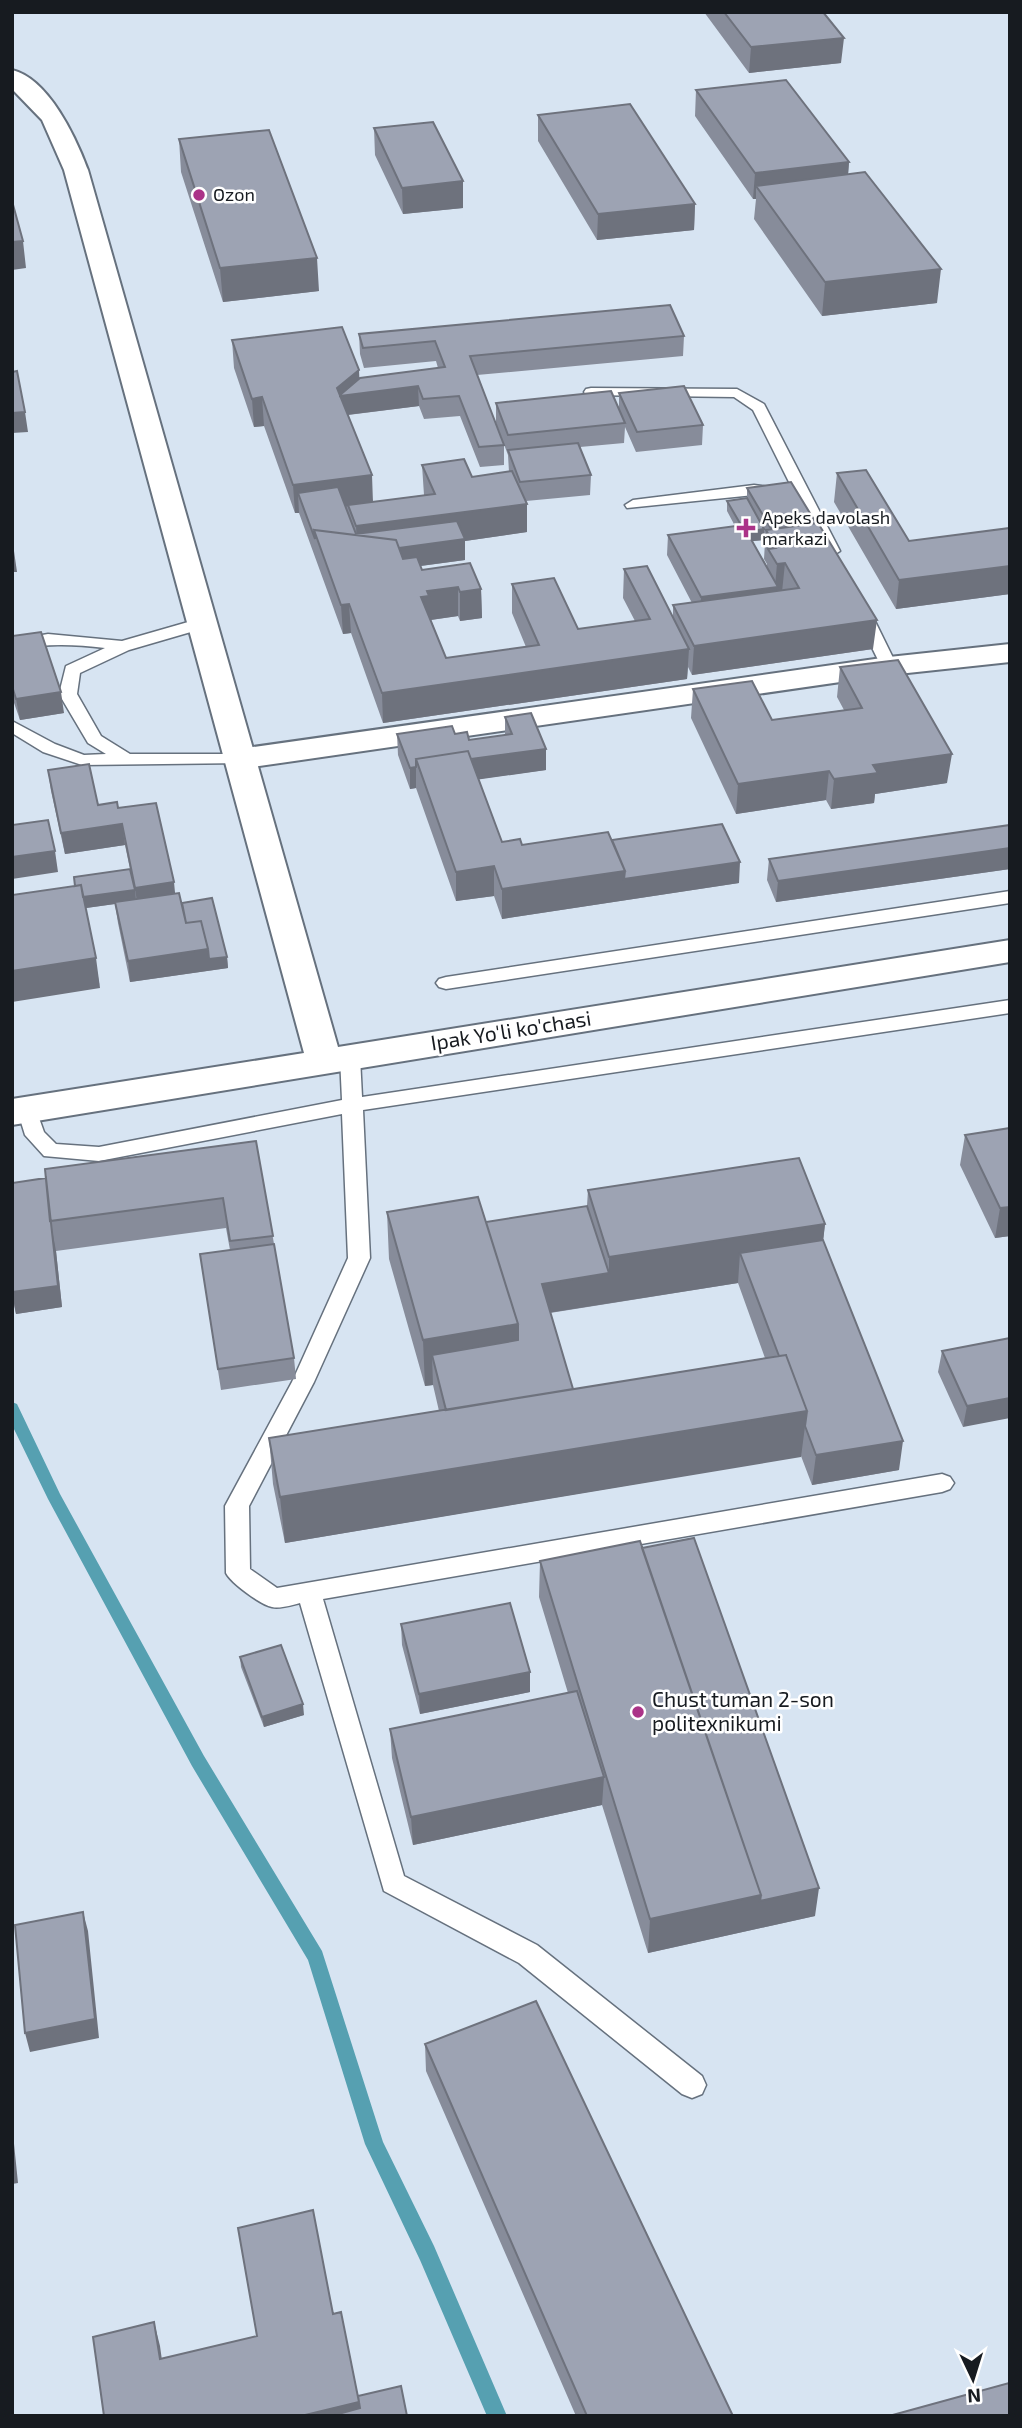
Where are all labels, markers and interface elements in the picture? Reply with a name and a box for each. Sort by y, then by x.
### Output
place label: Ozon [213,183,255,205]
marker: Ozon [191,187,207,203]
place label: Apeks davolash markazi [762,506,890,549]
marker: Apeks davolash markazi [736,518,756,538]
street label: Ipak Yo'li ko'chasi [429,1004,593,1055]
place label: Chust tuman 2-son politexnikumi [652,1686,834,1735]
marker: Chust tuman 2-son politexnikumi [630,1704,646,1720]
north arrow [938,2344,1008,2414]
text: N [967,2385,982,2408]

